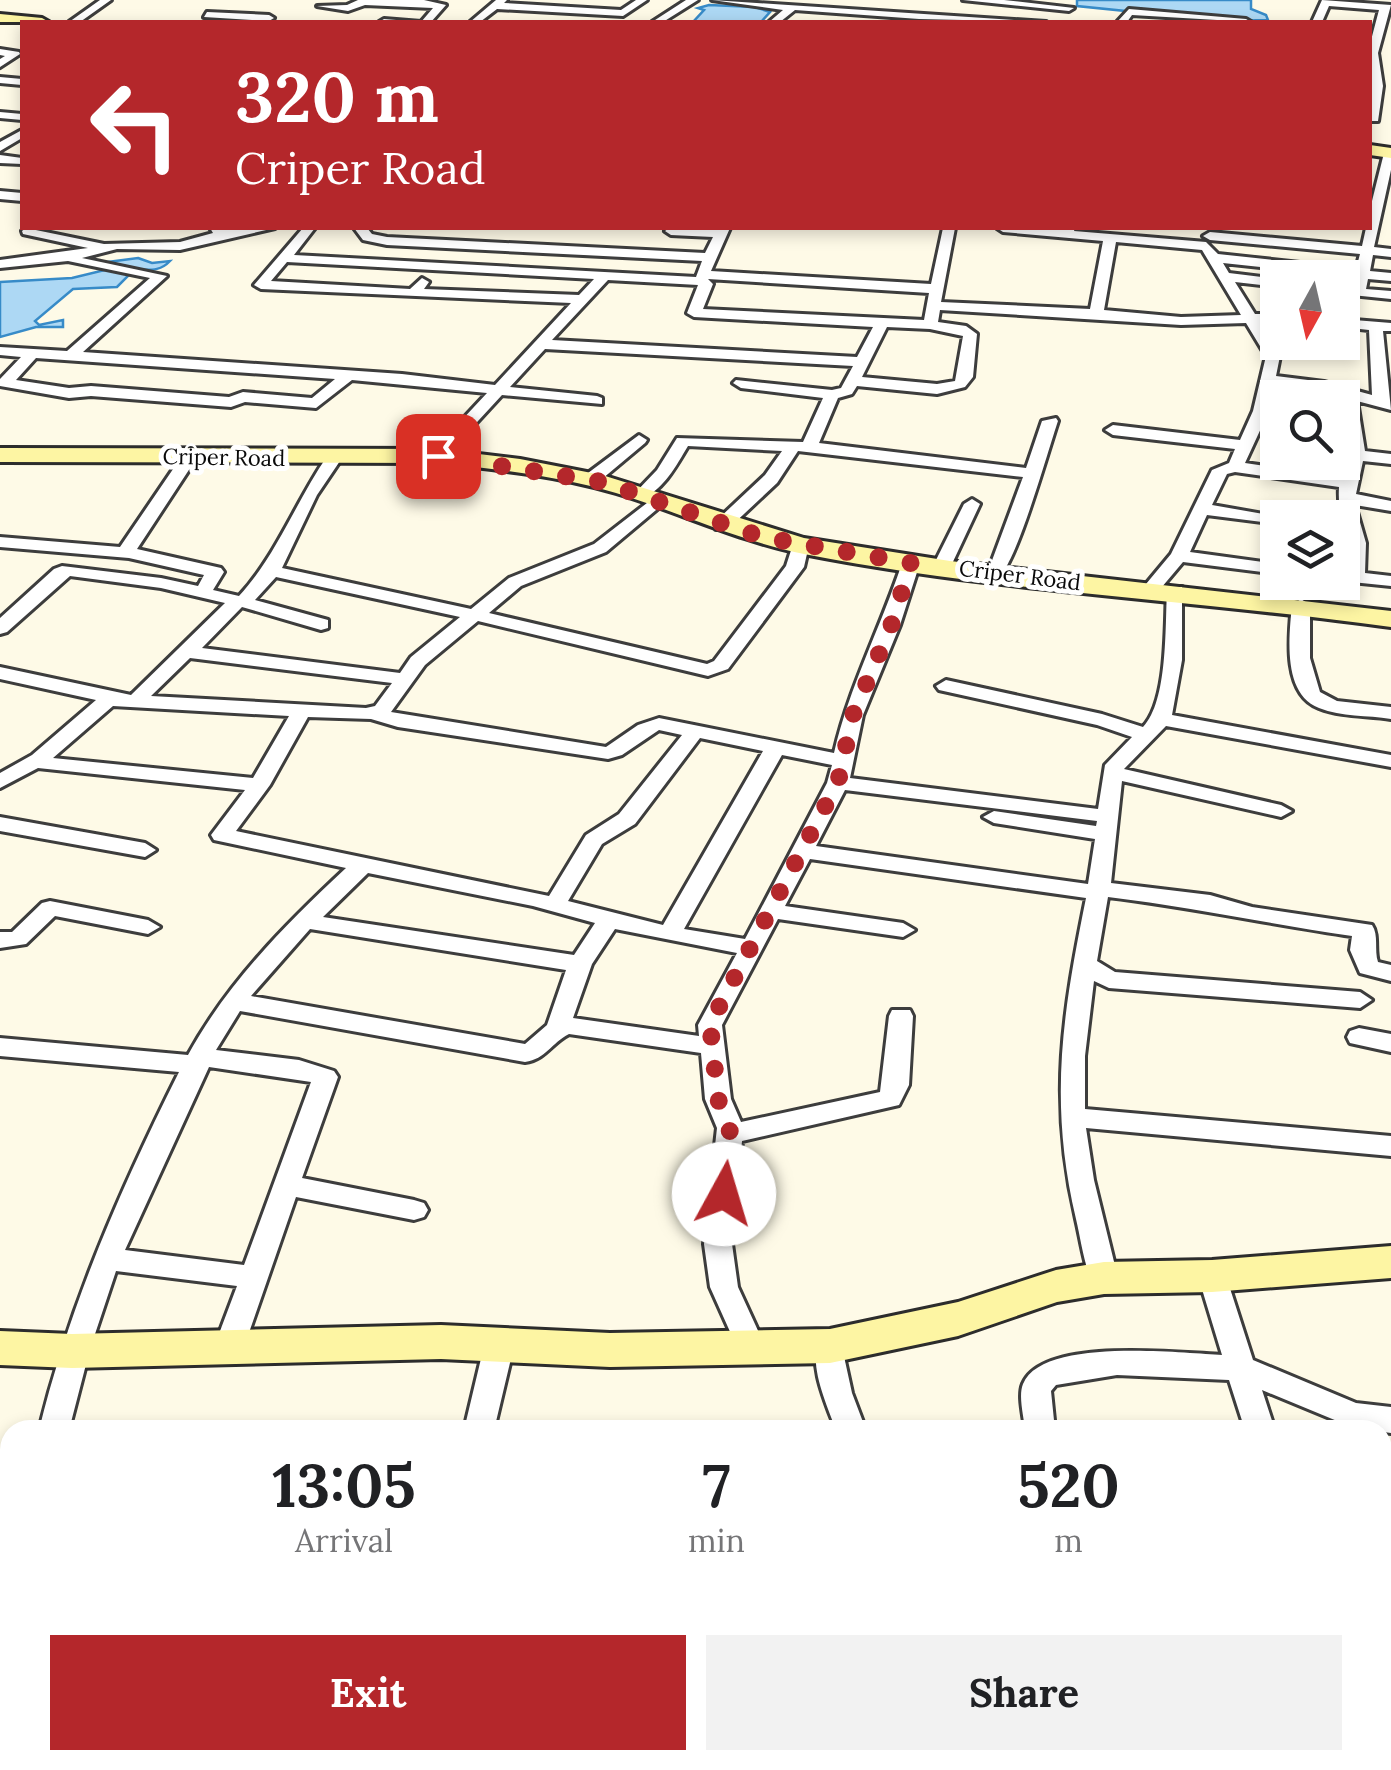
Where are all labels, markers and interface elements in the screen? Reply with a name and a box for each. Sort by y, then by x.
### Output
text: 320 m [235,52,439,141]
icon: left [70,60,200,190]
text: Criper Road [235,139,486,196]
north arrow [1260,260,1360,360]
map controls [1260,260,1360,600]
button: search [1260,380,1360,480]
pin [396,414,481,499]
icon: arrive [411,429,466,484]
street label: Criper Road [163,442,285,472]
button: layers [1260,500,1360,600]
street label: Criper Road [958,554,1082,596]
position arrow [672,1142,776,1246]
text: 13:05 [272,1447,416,1523]
text: 7 [702,1447,731,1523]
text: 520 [1017,1447,1120,1523]
text: Arrival [295,1520,393,1561]
text: min [688,1520,745,1561]
text: m [1054,1520,1083,1561]
button: Exit [50,1635,686,1750]
button: Share [706,1635,1342,1750]

